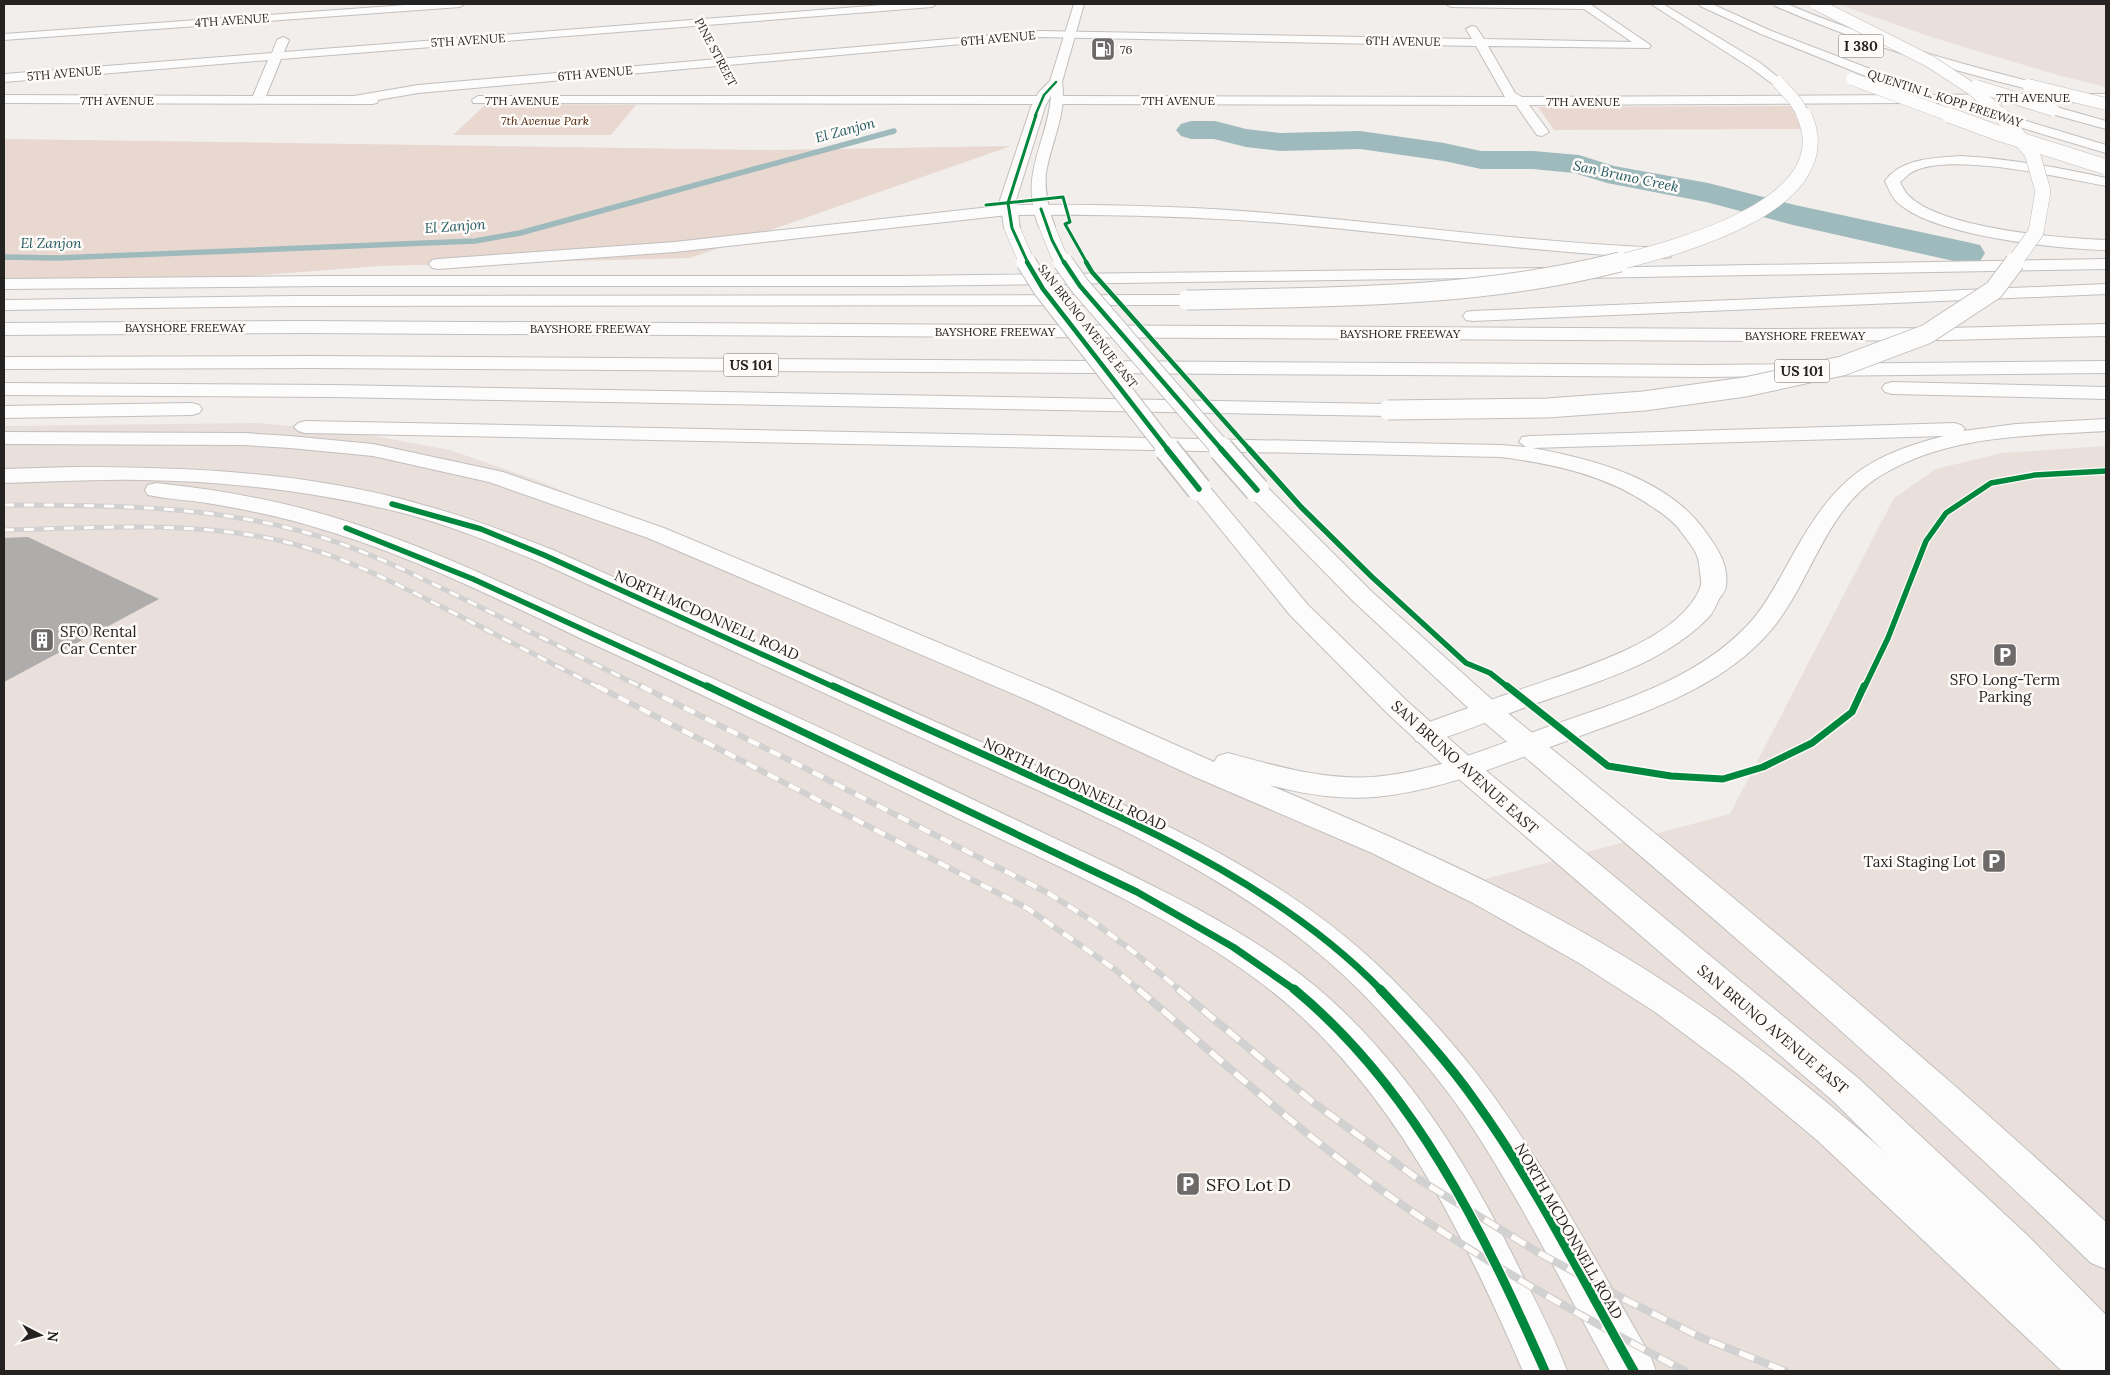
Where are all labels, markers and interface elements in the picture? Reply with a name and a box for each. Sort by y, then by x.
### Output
street label: 4TH AVENUE [194,10,270,30]
street label: PINE STREET [692,15,741,89]
street label: 6TH AVENUE [960,27,1036,49]
street label: 5TH AVENUE [430,30,506,50]
street label: 6TH AVENUE [1365,33,1441,49]
road number: I 380 [1838,34,1884,58]
fuel station icon: 76 [1090,36,1116,62]
place label: 76 [1120,42,1133,57]
street label: 5TH AVENUE [26,62,102,84]
street label: 6TH AVENUE [557,62,633,84]
street label: QUENTIN L. KOPP FREEWAY [1865,66,2025,130]
street label: 7TH AVENUE [1996,90,2070,105]
street label: 7TH AVENUE [80,93,154,108]
street label: 7TH AVENUE [485,93,559,108]
street label: 7TH AVENUE [1141,93,1215,108]
street label: 7TH AVENUE [1546,94,1620,109]
park label: 7th Avenue Park [501,113,589,128]
water label: El Zanjon [813,113,877,147]
water label: San Bruno Creek [1572,156,1680,196]
water label: El Zanjon [424,215,486,237]
water label: El Zanjon [20,234,82,252]
street label: SAN BRUNO AVENUE EAST [1035,261,1141,391]
street label: BAYSHORE FREEWAY [125,320,246,335]
street label: BAYSHORE FREEWAY [530,321,651,336]
street label: BAYSHORE FREEWAY [935,324,1056,339]
street label: BAYSHORE FREEWAY [1340,326,1461,341]
street label: BAYSHORE FREEWAY [1745,328,1866,343]
road number: US 101 [724,354,778,376]
road number: US 101 [1774,360,1830,382]
street label: NORTH MCDONNELL ROAD [612,566,802,664]
place label: SFO Rental Car Center [60,622,137,658]
building icon: SFO Rental Car Center [29,627,55,653]
parking icon: SFO Long-Term Parking [1992,642,2018,668]
place label: SFO Long-Term Parking [1950,670,2060,706]
street label: SAN BRUNO AVENUE EAST [1388,696,1543,838]
street label: NORTH MCDONNELL ROAD [980,733,1170,835]
parking icon: Taxi Staging Lot [1981,848,2007,874]
place label: Taxi Staging Lot [1863,852,1976,871]
street label: SAN BRUNO AVENUE EAST [1694,960,1853,1098]
street label: NORTH MCDONNELL ROAD [1511,1140,1627,1322]
parking icon: SFO Lot D [1175,1171,1201,1197]
place label: SFO Lot D [1206,1173,1291,1196]
north arrow [15,1310,65,1360]
text: N [43,1330,62,1343]

